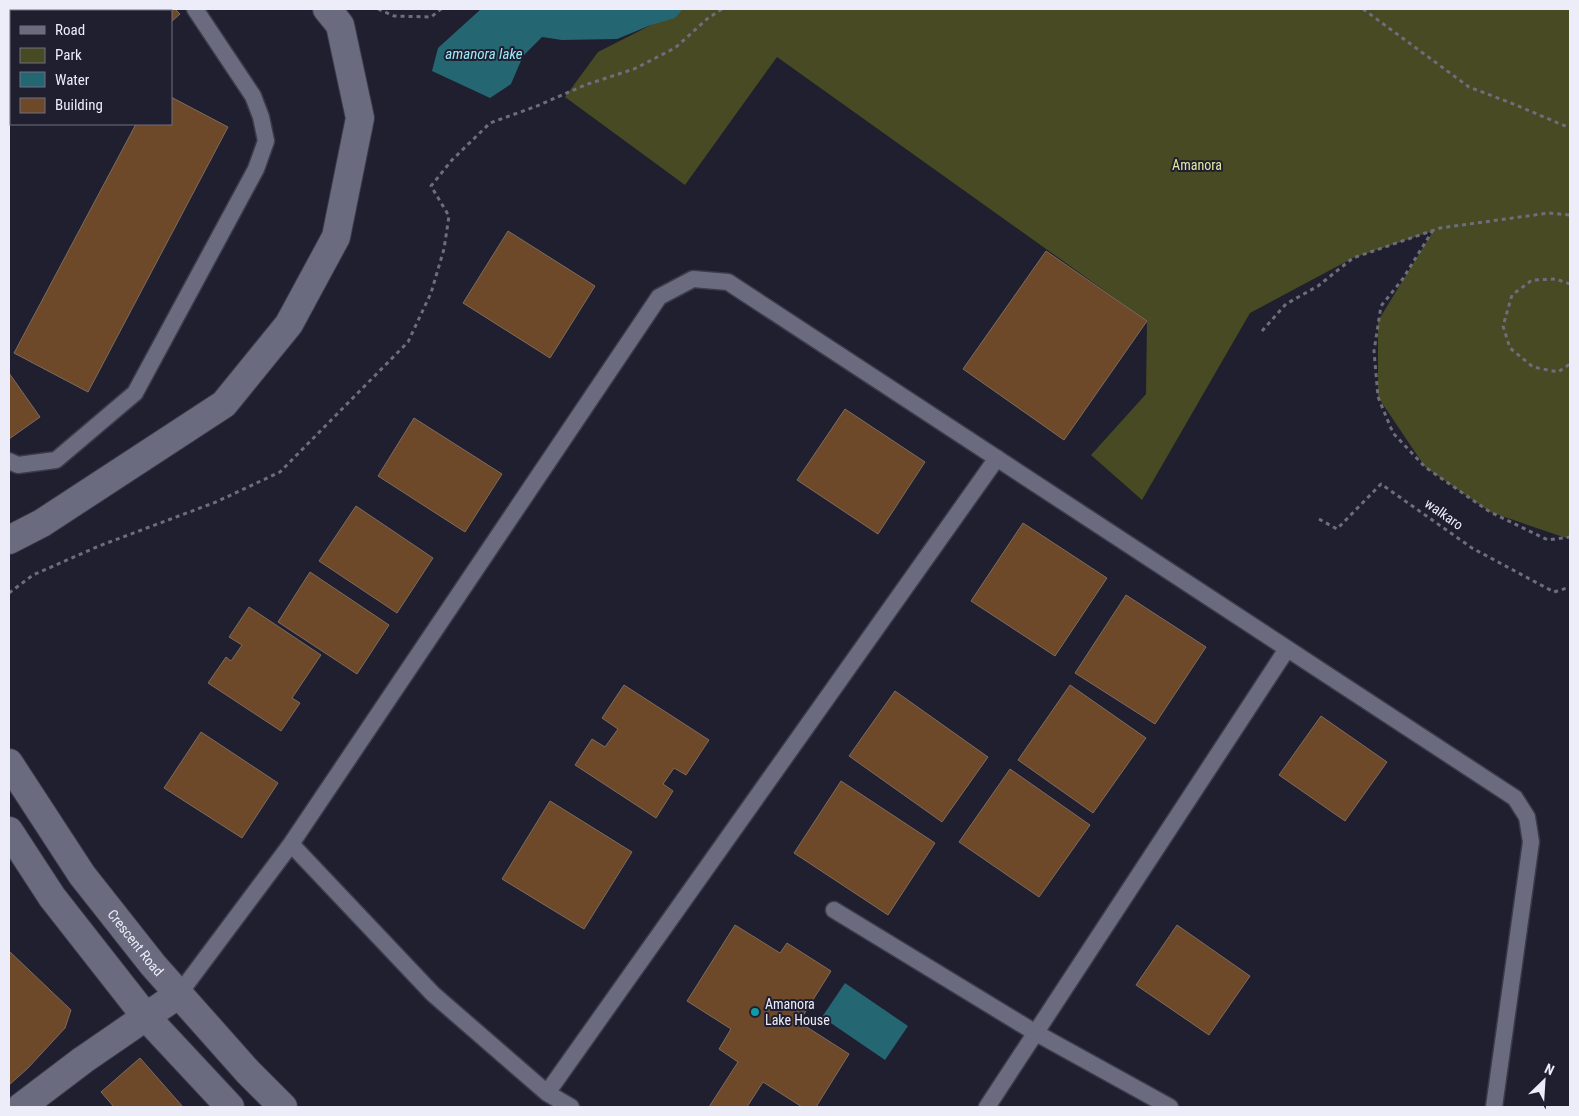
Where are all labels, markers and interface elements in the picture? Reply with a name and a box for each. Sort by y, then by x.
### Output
legend [10,10,172,125]
text: Road [55,21,85,39]
water label: amanora lake [445,45,523,63]
text: Park [55,46,82,64]
text: Water [55,71,90,89]
text: Building [55,96,103,114]
park label: Amanora [1172,157,1222,173]
street label: walkaro [1422,495,1466,533]
street label: Crescent Road [104,906,167,979]
place label: Amanora Lake House [765,996,830,1028]
marker: Amanora Lake House [749,1006,761,1018]
north arrow [1519,1056,1569,1106]
text: N [1542,1060,1557,1078]

